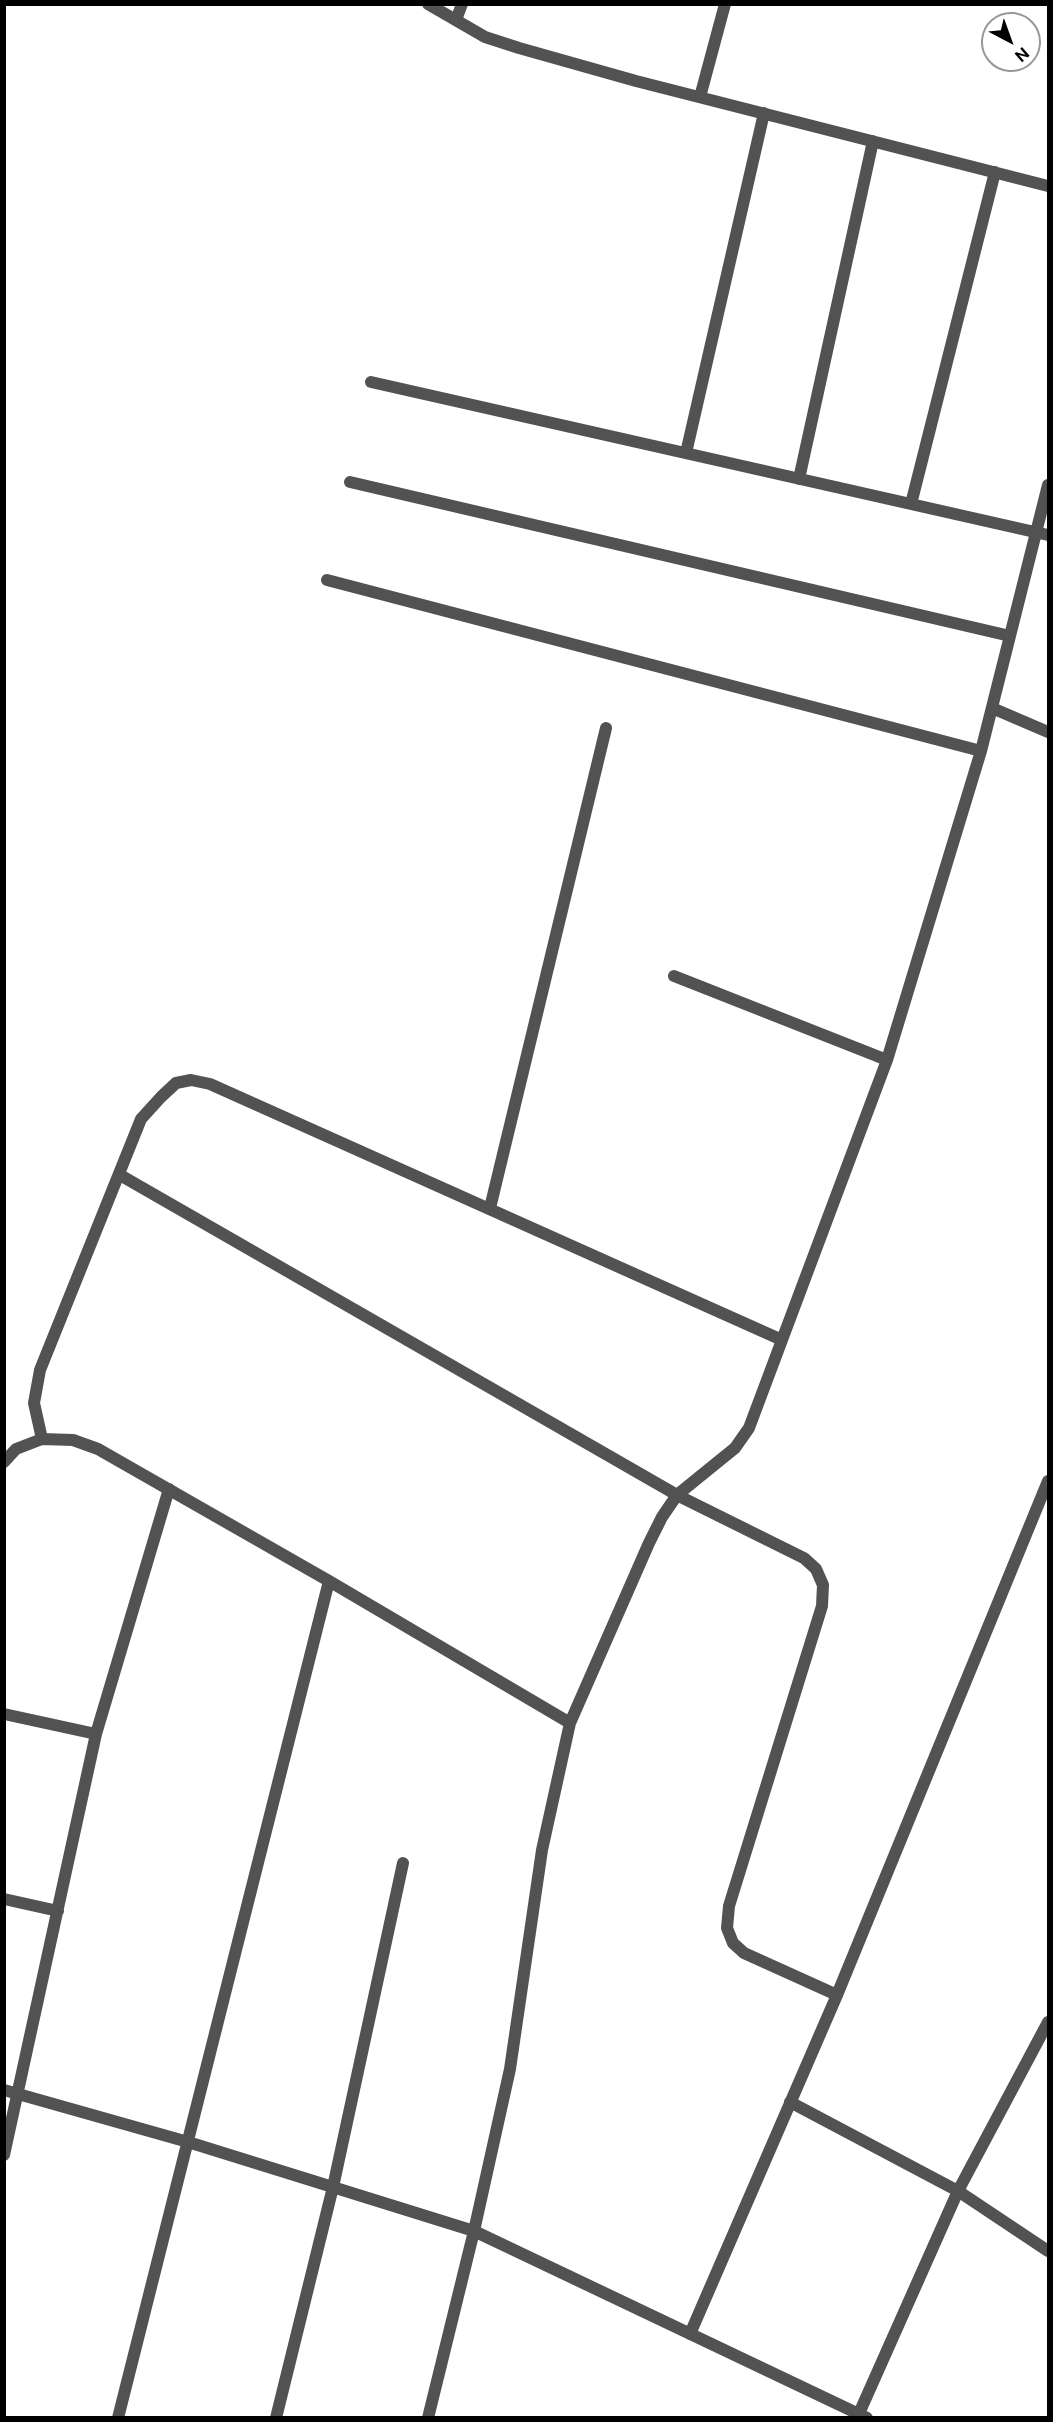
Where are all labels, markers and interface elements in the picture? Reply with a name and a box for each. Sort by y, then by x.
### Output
north arrow [981,12,1041,72]
text: N [1011,43,1033,66]

